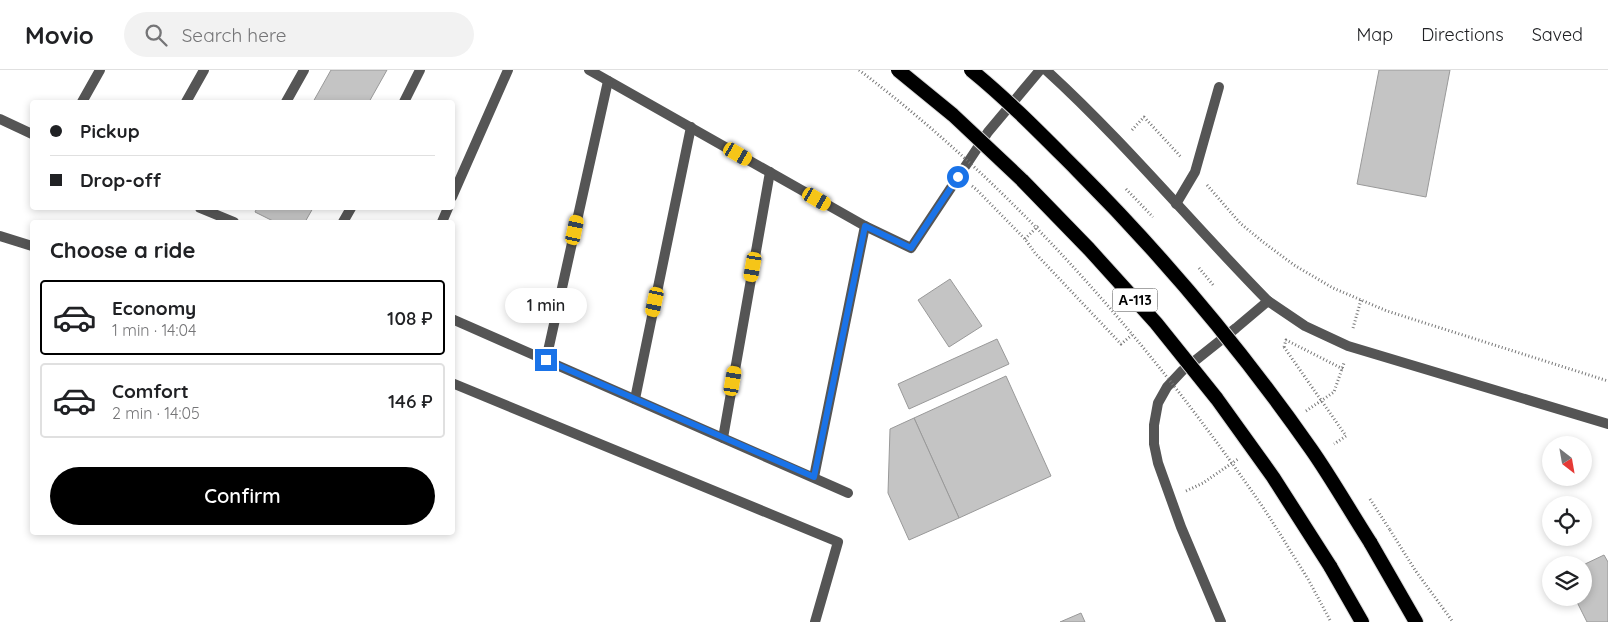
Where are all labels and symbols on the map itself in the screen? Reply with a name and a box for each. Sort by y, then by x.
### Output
car [721,140,754,168]
route start [947,166,969,188]
car [800,185,833,213]
car [564,214,585,246]
car [743,251,762,283]
car [644,286,665,318]
callout: 1 min [505,288,587,322]
road number: А-113 [1112,288,1158,312]
route end [535,349,557,371]
car [723,365,742,397]
north arrow [1542,436,1592,486]

